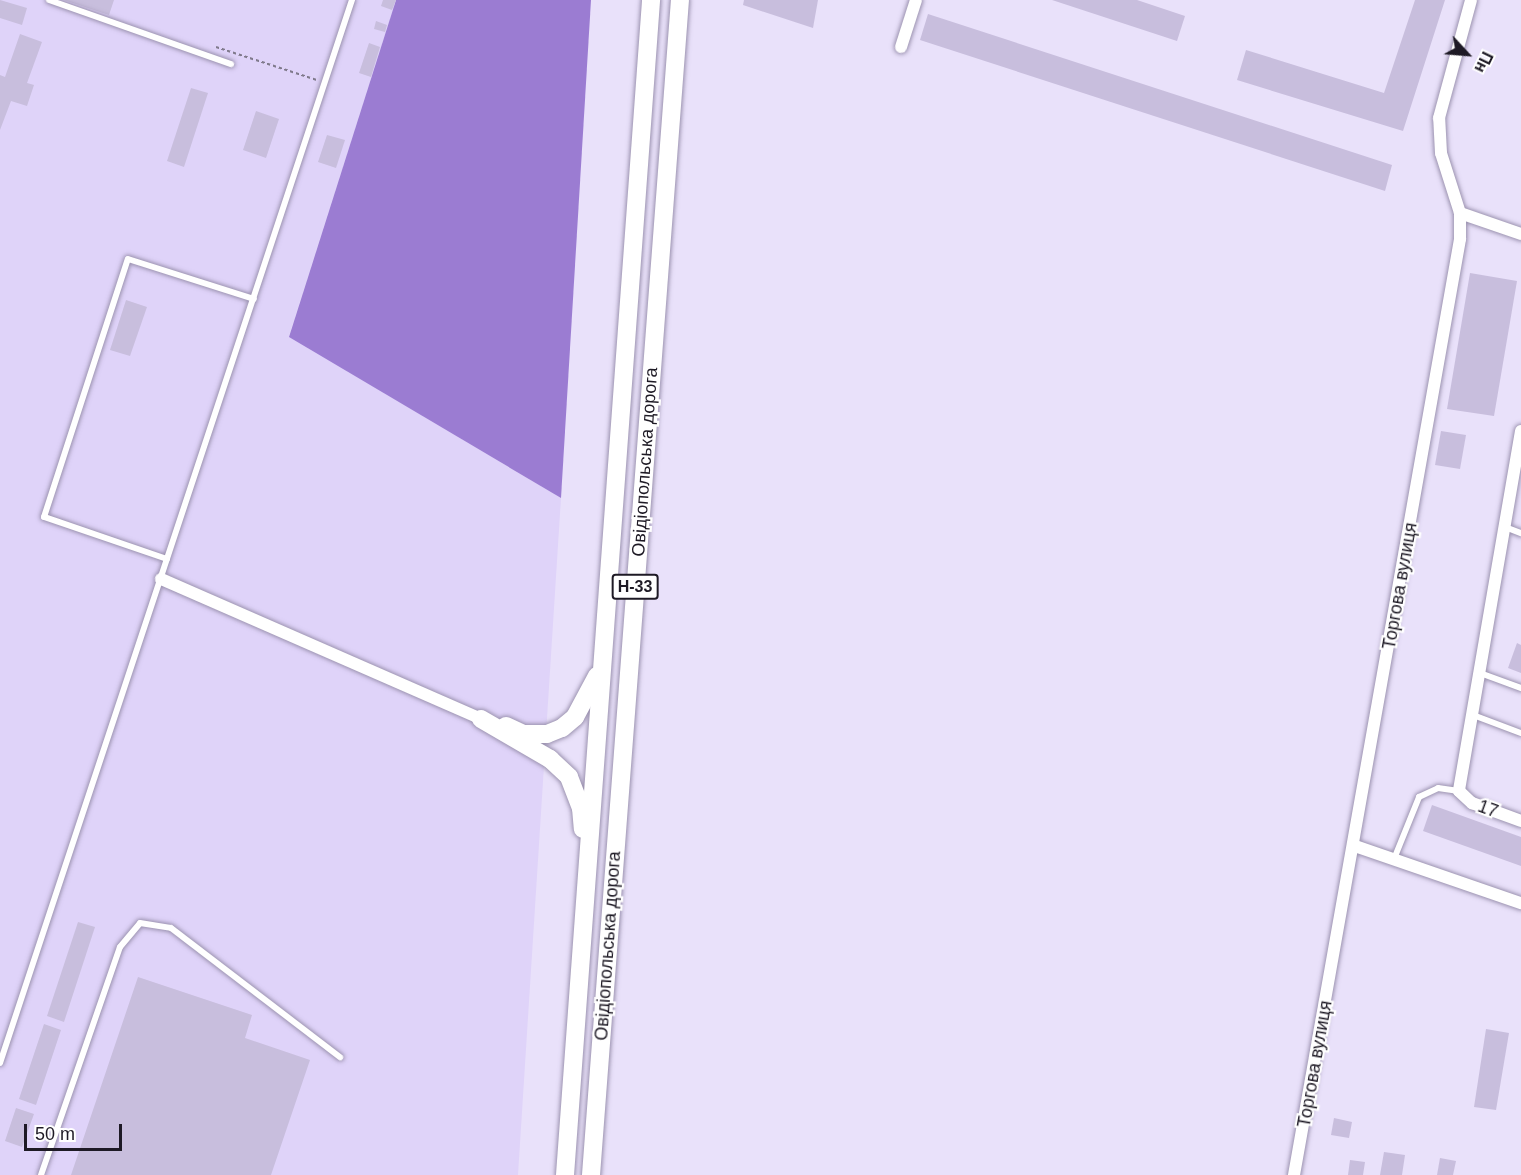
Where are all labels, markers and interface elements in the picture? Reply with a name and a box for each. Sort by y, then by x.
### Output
north arrow [1437,24,1497,84]
text: Пн [1471,49,1496,75]
street label: Овідіопольська дорога [628,367,662,557]
street label: Торгова вулиця [1378,521,1422,651]
road number: Н-33 [611,574,659,600]
street label: 17 [1475,795,1501,823]
street label: Овідіопольська дорога [591,851,625,1041]
street label: Торгова вулиця [1293,999,1337,1129]
scale bar [27,1112,124,1150]
text: 50 m [35,1124,75,1144]

